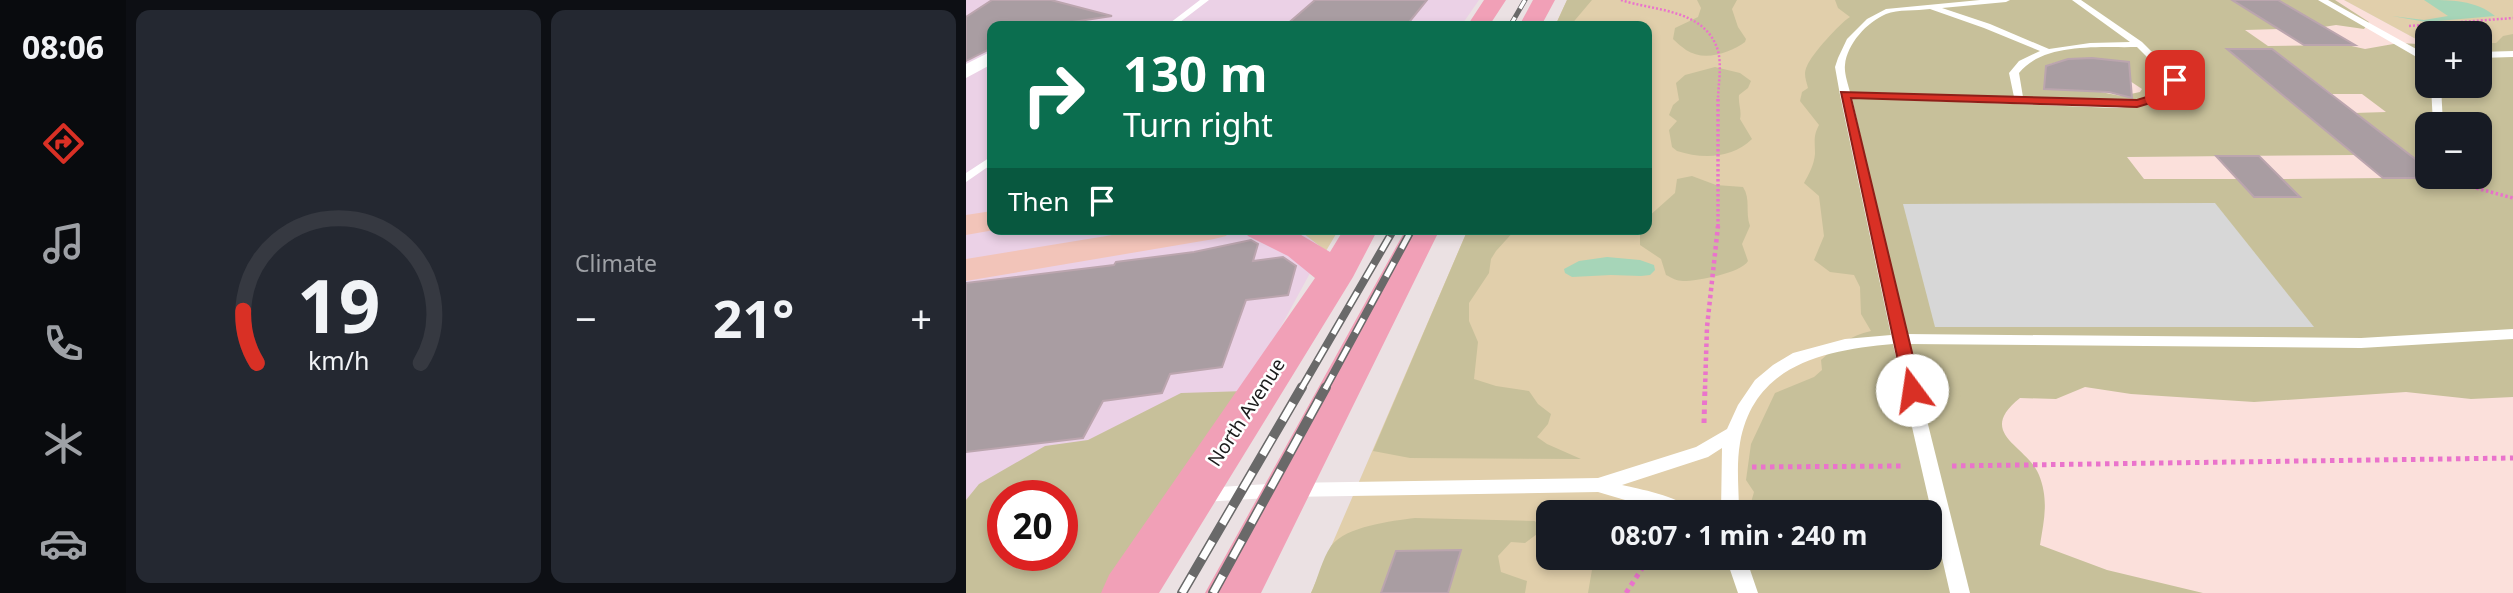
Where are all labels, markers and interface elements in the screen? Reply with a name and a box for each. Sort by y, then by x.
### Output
map controls [2415,21,2492,189]
button: + [2415,21,2492,98]
text: 08:06 [22,25,104,68]
text: 130 m [1123,40,1268,106]
icon: right [1008,49,1099,140]
pin [2145,50,2205,110]
icon: arrive [2156,61,2194,99]
text: Turn right [1123,103,1273,146]
button: − [2415,112,2492,189]
icon: directions [39,119,88,168]
icon: arrive [1083,182,1121,220]
text: Then [1008,183,1069,219]
icon: music [39,219,88,268]
text: Climate [575,247,657,279]
text: 19 [297,255,380,354]
text: 21° [713,282,794,353]
text: − [575,292,597,344]
text: + [910,292,932,344]
icon: phone [39,319,88,368]
text: km/h [308,342,369,376]
street label: North Avenue [1201,353,1291,471]
position arrow [1875,353,1949,427]
icon: climate [39,419,88,468]
speed limit sign: 20 [987,480,1078,571]
text: 08:07 · 1 min · 240 m [1611,517,1867,553]
icon: car [39,519,88,568]

